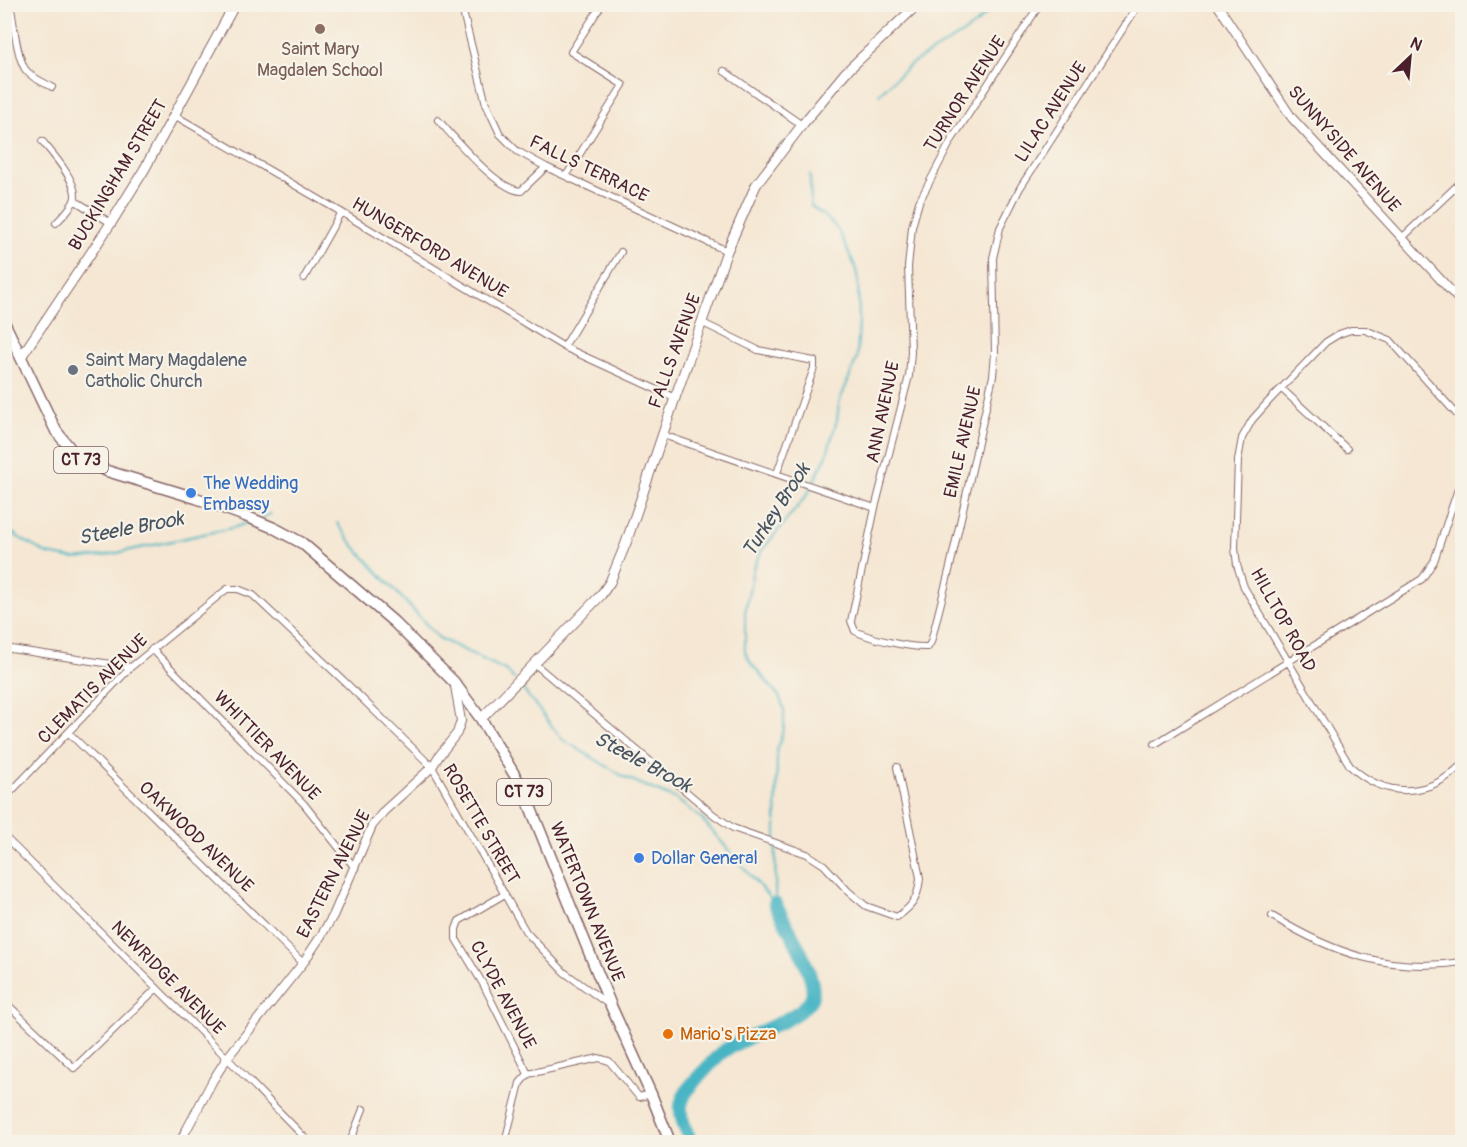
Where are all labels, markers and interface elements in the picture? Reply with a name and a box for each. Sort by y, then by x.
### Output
marker: Saint Mary Magdalen School [313,22,327,36]
north arrow [1380,27,1440,87]
street label: TURNOR AVENUE [919,32,1011,156]
text: N [1407,33,1426,56]
place label: Saint Mary Magdalen School [257,38,383,82]
street label: LILAC AVENUE [1010,57,1092,167]
street label: SUNNYSIDE AVENUE [1283,81,1405,217]
street label: BUCKINGHAM STREET [64,95,172,255]
street label: FALLS TERRACE [526,130,652,208]
street label: HUNGERFORD AVENUE [348,192,512,304]
street label: FALLS AVENUE [644,290,706,412]
place label: Saint Mary Magdalene Catholic Church [85,349,247,393]
street label: ANN AVENUE [861,359,905,465]
marker: Saint Mary Magdalene Catholic Church [66,363,80,377]
street label: EMILE AVENUE [939,384,987,500]
road number: CT 73 [54,447,108,473]
water label: Turkey Brook [736,457,816,562]
place label: The Wedding Embassy [203,472,298,516]
marker: The Wedding Embassy [184,486,198,500]
water label: Steele Brook [76,505,187,550]
street label: HILLTOP ROAD [1245,564,1321,676]
street label: CLEMATIS AVENUE [33,629,153,749]
street label: WHITTIER AVENUE [209,686,325,806]
water label: Steele Brook [590,726,697,799]
street label: ROSETTE STREET [437,760,525,888]
street label: OAKWOOD AVENUE [134,776,258,898]
road number: CT 73 [497,779,551,805]
street label: EASTERN AVENUE [292,806,376,942]
street label: WATERTOWN AVENUE [544,819,630,985]
place label: Dollar General [651,847,758,870]
marker: Dollar General [632,851,646,865]
street label: NEWRIDGE AVENUE [106,916,230,1040]
street label: CLYDE AVENUE [465,937,541,1053]
place label: Mario's Pizza [680,1023,776,1046]
marker: Mario's Pizza [661,1027,675,1041]

